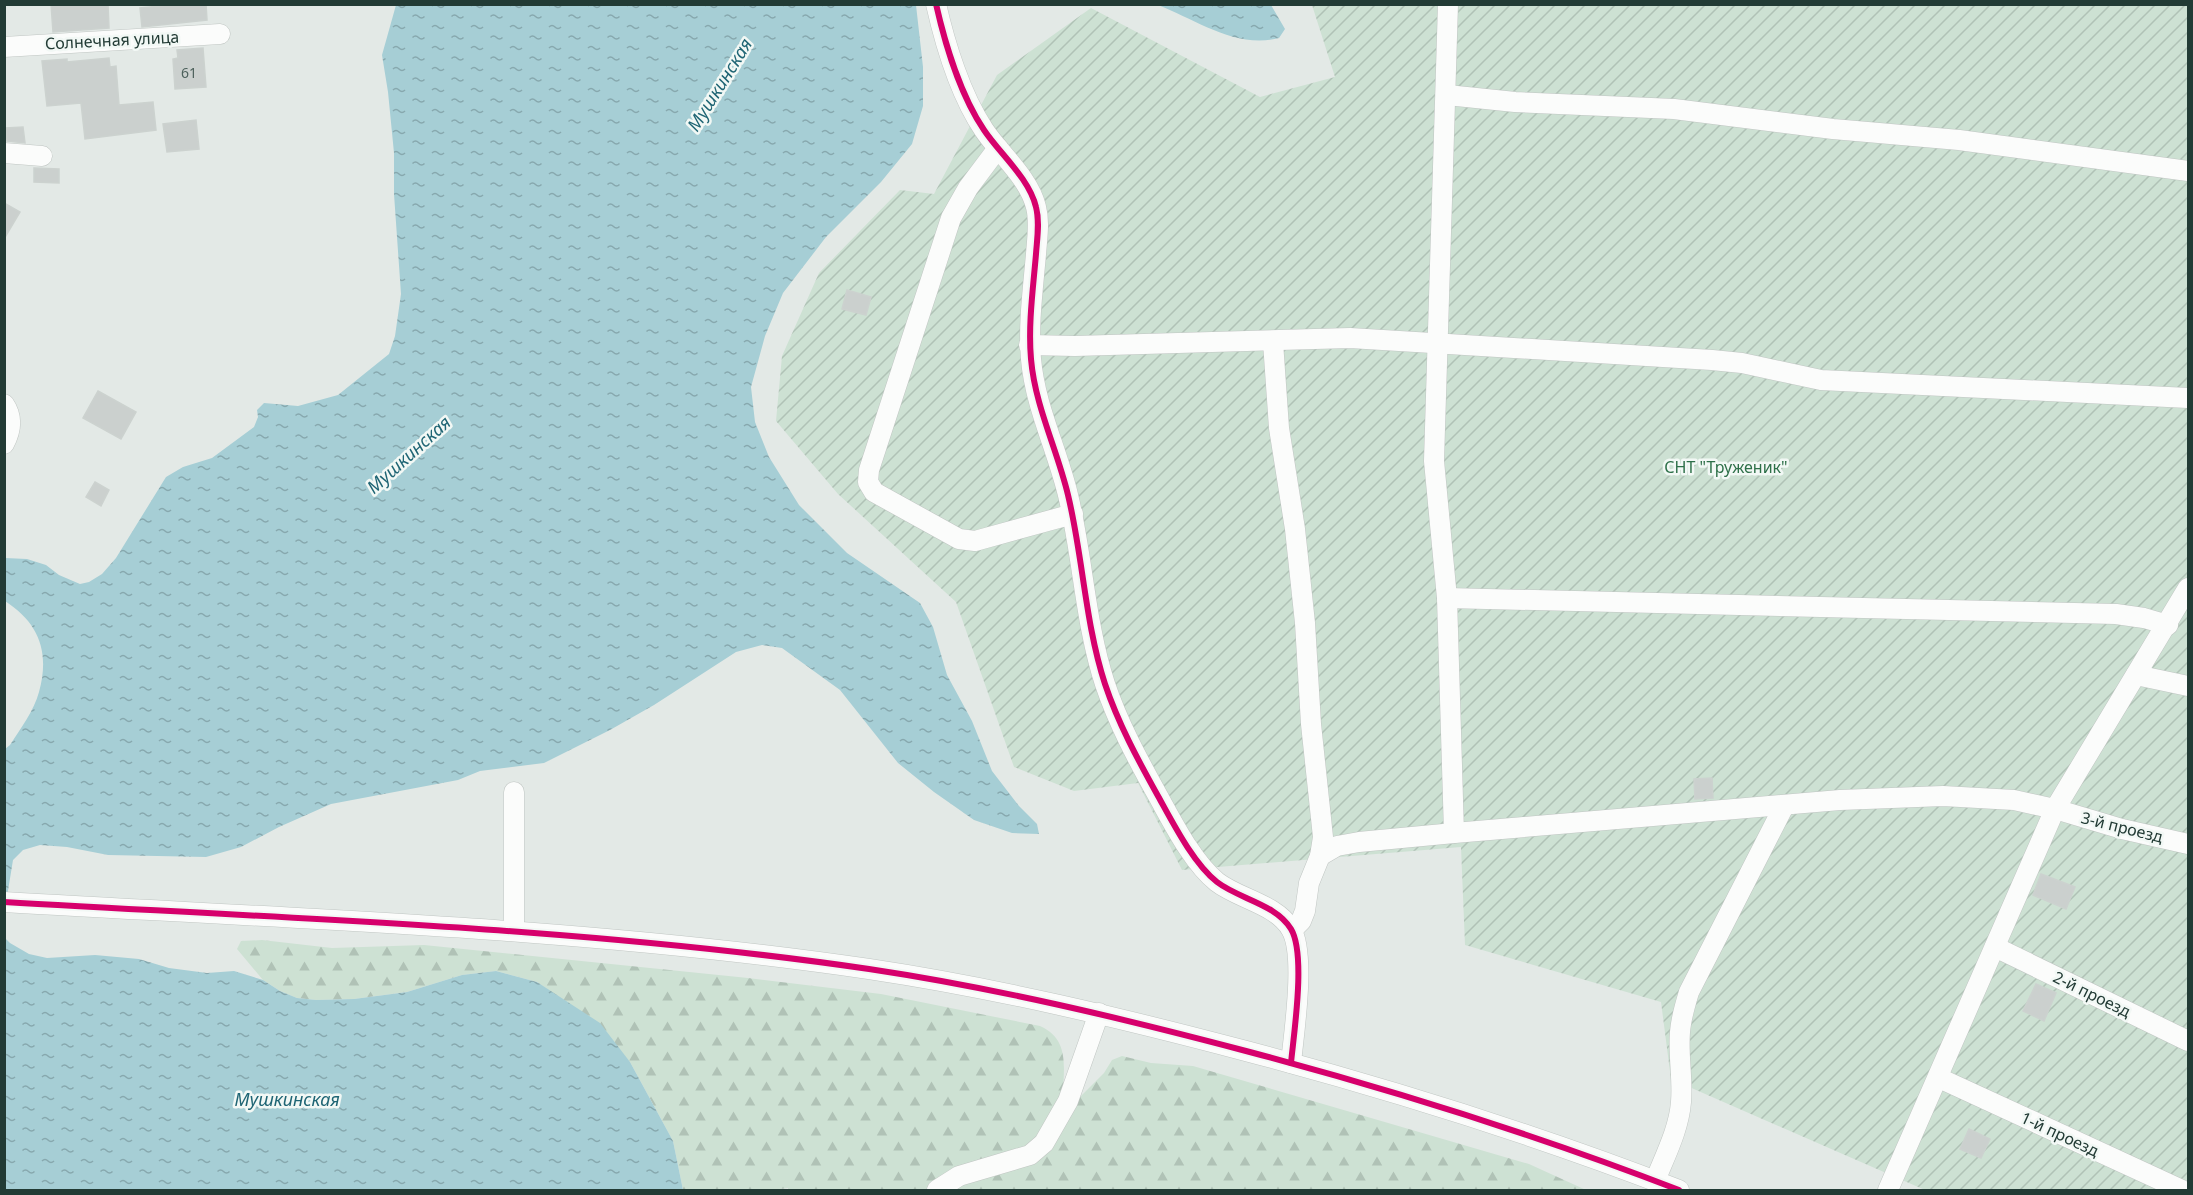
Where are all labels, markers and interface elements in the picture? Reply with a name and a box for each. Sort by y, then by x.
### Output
street label: Солнечная улица [44,25,180,55]
water label: Мушкинская [681,34,757,135]
house number: 61 [181,63,197,82]
water label: Мушкинская [361,410,455,498]
park label: СНТ "Труженик" [1664,456,1788,478]
street label: 3-й проезд [2079,806,2166,848]
street label: 2-й проезд [2050,966,2135,1022]
water label: Мушкинская [234,1087,340,1111]
street label: 1-й проезд [2017,1106,2103,1162]

